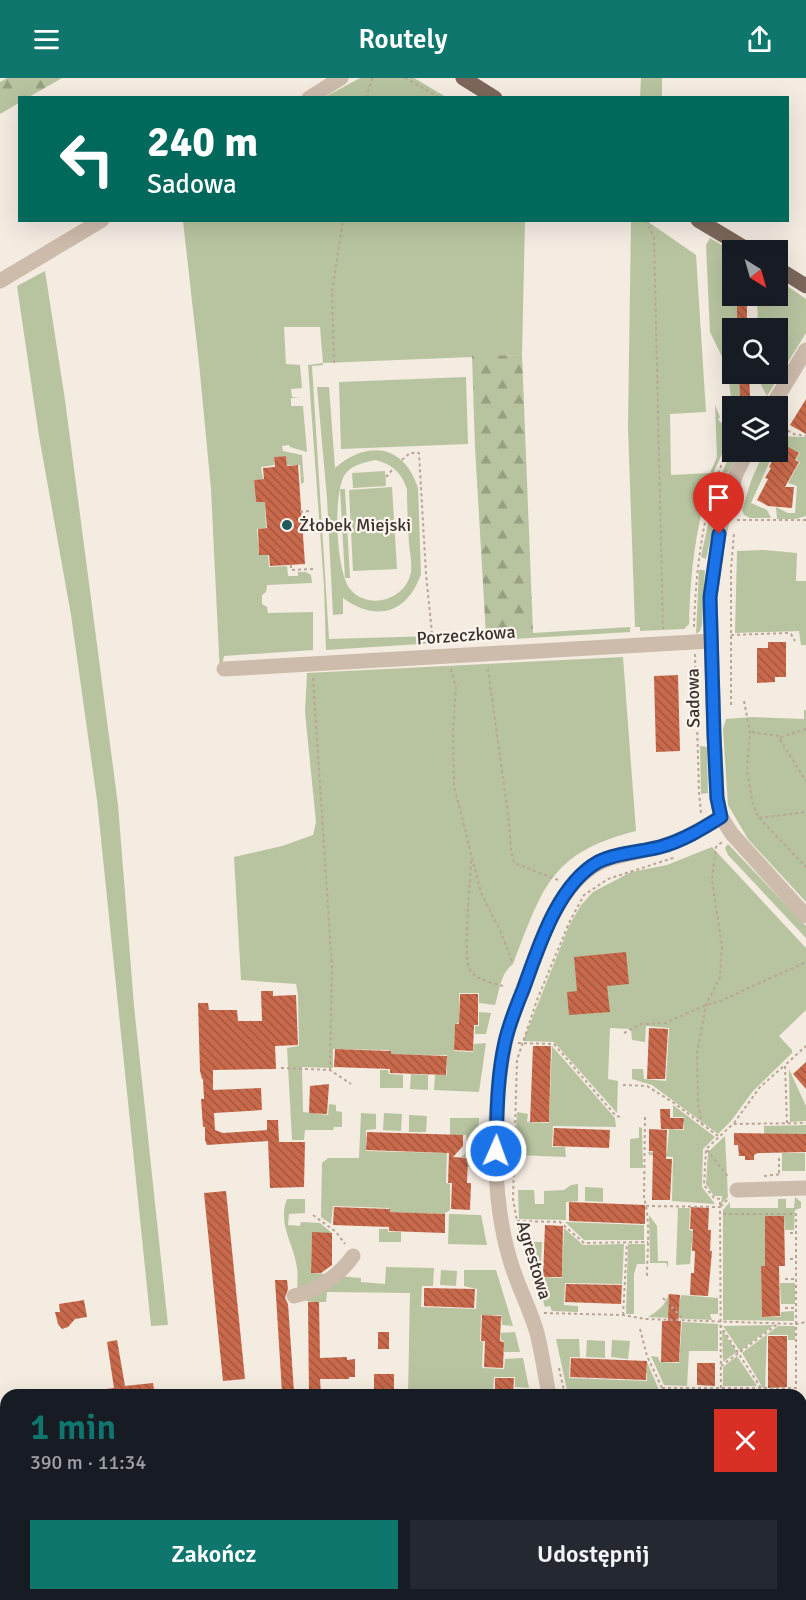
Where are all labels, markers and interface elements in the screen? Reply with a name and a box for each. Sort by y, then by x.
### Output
icon: menu [30,23,63,56]
text: Routely [359,23,447,56]
icon: share [743,23,776,56]
text: 240 m [147,117,258,168]
icon: left [48,120,126,198]
text: Sadowa [147,168,237,201]
north arrow [722,240,788,306]
map controls [722,240,788,462]
button: search [722,318,788,384]
button: layers [722,396,788,462]
pin [693,472,744,534]
icon: arrive [702,481,735,514]
place label: Żłobek Miejski [299,514,411,536]
marker: Żłobek Miejski [280,518,294,532]
street label: Porzeczkowa [416,621,516,649]
street label: Sadowa [681,668,705,728]
position arrow [464,1119,528,1183]
street label: Agrestowa [512,1218,556,1302]
text: 1 min [30,1405,116,1450]
button: close [714,1409,777,1472]
text: 390 m · 11:34 [30,1450,146,1475]
button: Zakończ [30,1520,398,1589]
button: Udostępnij [410,1520,777,1589]

